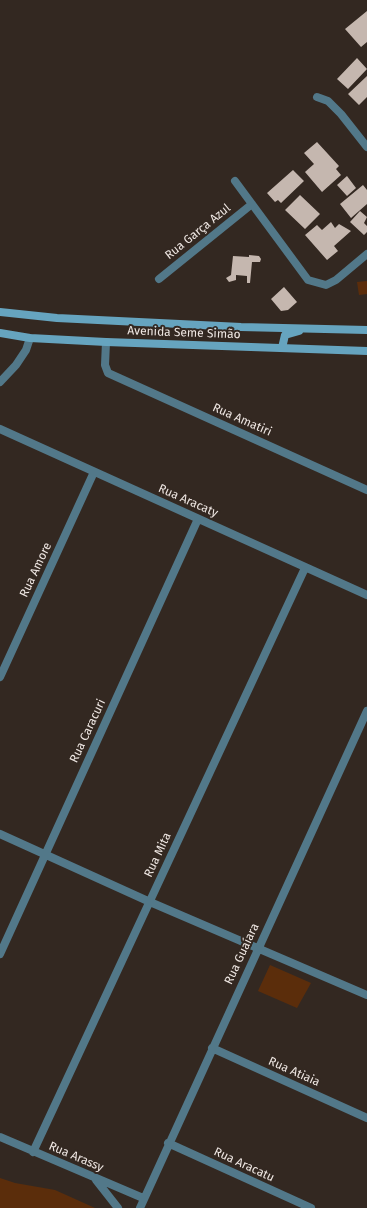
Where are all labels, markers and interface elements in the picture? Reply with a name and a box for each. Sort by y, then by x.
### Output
street label: Rua Garça Azul [162,201,234,263]
street label: Avenida Seme Simão [127,324,241,342]
street label: Rua Amatiri [210,401,274,439]
street label: Rua Aracaty [156,481,220,521]
street label: Rua Amore [17,540,55,600]
street label: Rua Caracuri [67,697,109,765]
street label: Rua Mita [141,830,175,880]
street label: Rua Guaíara [222,921,262,987]
street label: Rua Atiaia [266,1054,322,1090]
street label: Rua Arassy [46,1139,106,1175]
street label: Rua Aracatu [211,1145,277,1185]

